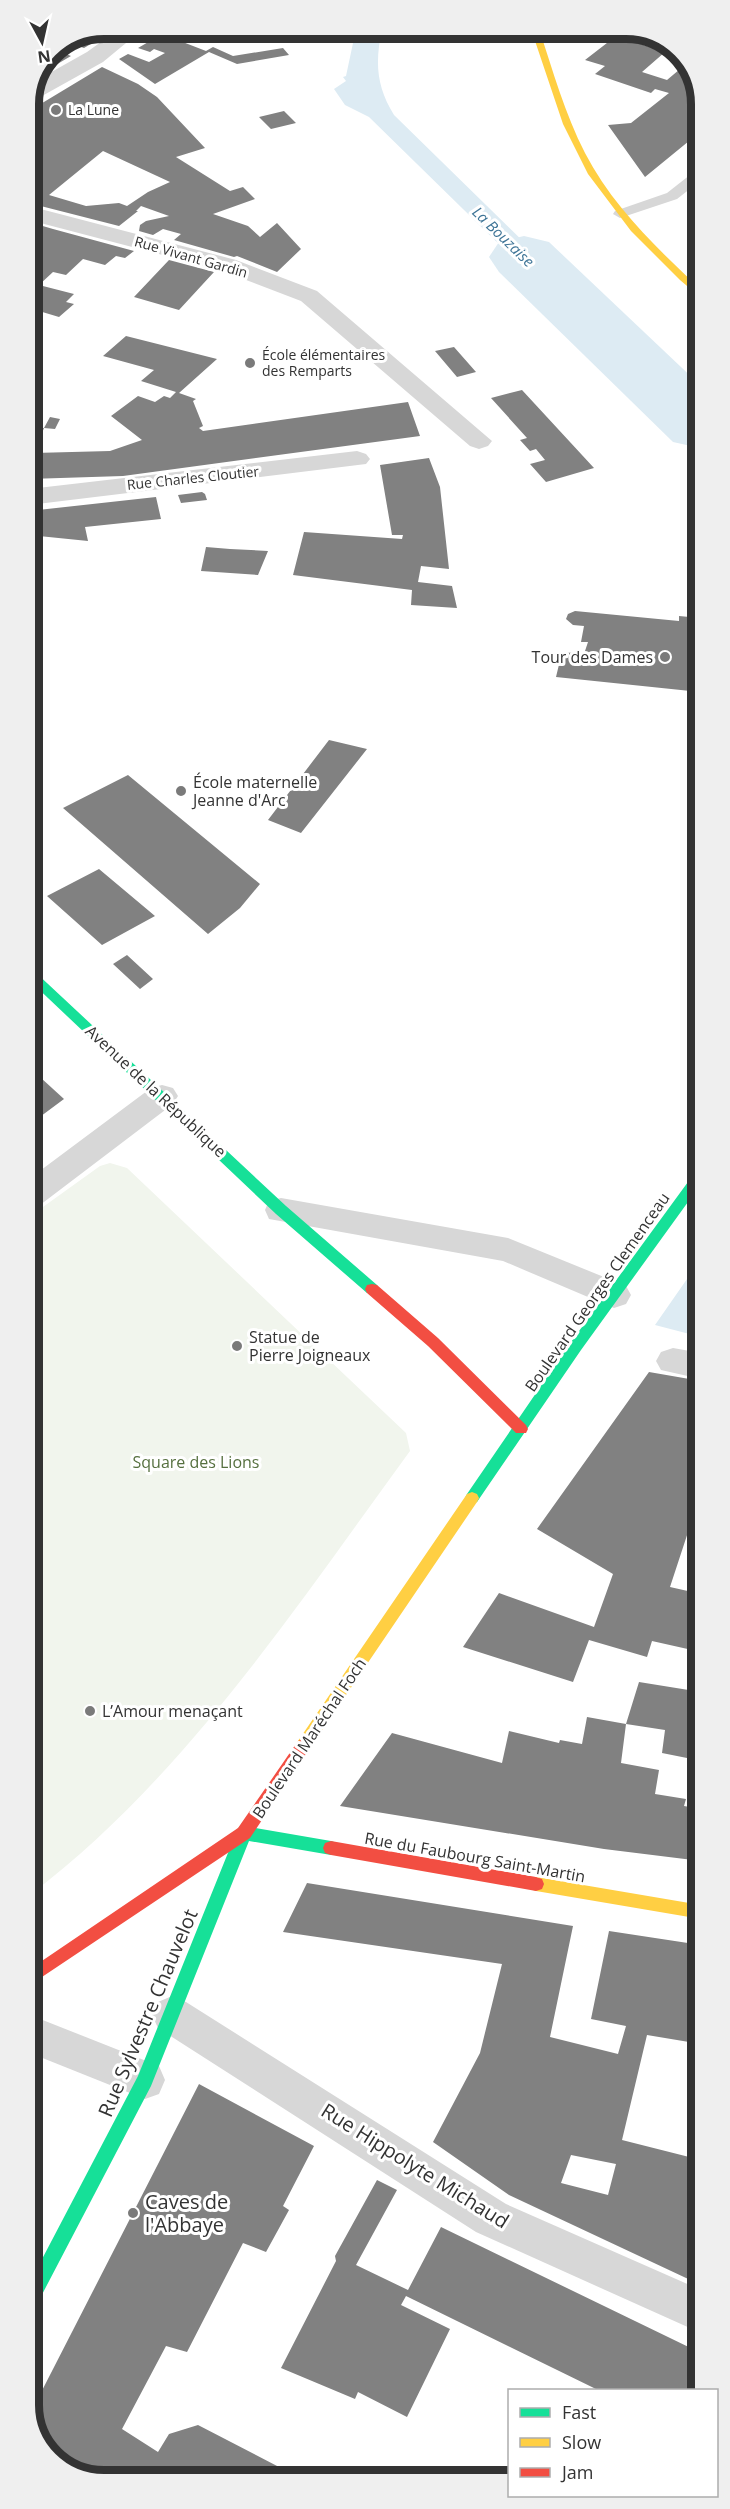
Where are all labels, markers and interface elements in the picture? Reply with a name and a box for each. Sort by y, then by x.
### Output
north arrow [12,12,72,72]
text: N [36,45,52,69]
place label: La Lune [68,100,119,119]
marker: La Lune [49,103,63,117]
water label: La Bouzaise [469,202,539,271]
street label: Rue Vivant Gardin [132,231,250,282]
place label: École élémentaires des Remparts [262,345,385,380]
marker: École élémentaires des Remparts [243,356,257,370]
street label: Rue Charles Cloutier [126,461,260,494]
place label: Tour des Dames [532,646,653,668]
marker: Tour des Dames [658,650,672,664]
place label: École maternelle Jeanne d'Arc [191,771,317,811]
marker: École maternelle Jeanne d'Arc [174,784,188,798]
street label: Avenue de la République [81,1020,231,1162]
street label: Boulevard Georges Clemenceau [520,1188,674,1396]
place label: Statue de Pierre Joigneaux [249,1326,371,1366]
marker: Statue de Pierre Joigneaux [230,1339,244,1353]
park label: Square des Lions [133,1451,259,1473]
street label: Boulevard Maréchal Foch [247,1654,371,1822]
place label: L’Amour menaçant [102,1700,243,1722]
marker: L’Amour menaçant [83,1704,97,1718]
street label: Rue du Faubourg Saint-Martin [363,1827,587,1887]
street label: Rue Sylvestre Chauvelot [92,1905,204,2121]
street label: Rue Hippolyte Michaud [316,2097,514,2234]
place label: Caves de l'Abbaye [145,2188,228,2238]
marker: Caves de l'Abbaye [126,2206,140,2220]
legend [508,2389,718,2497]
text: Fast [562,2400,596,2424]
text: Slow [562,2430,601,2454]
text: Jam [560,2460,594,2484]

